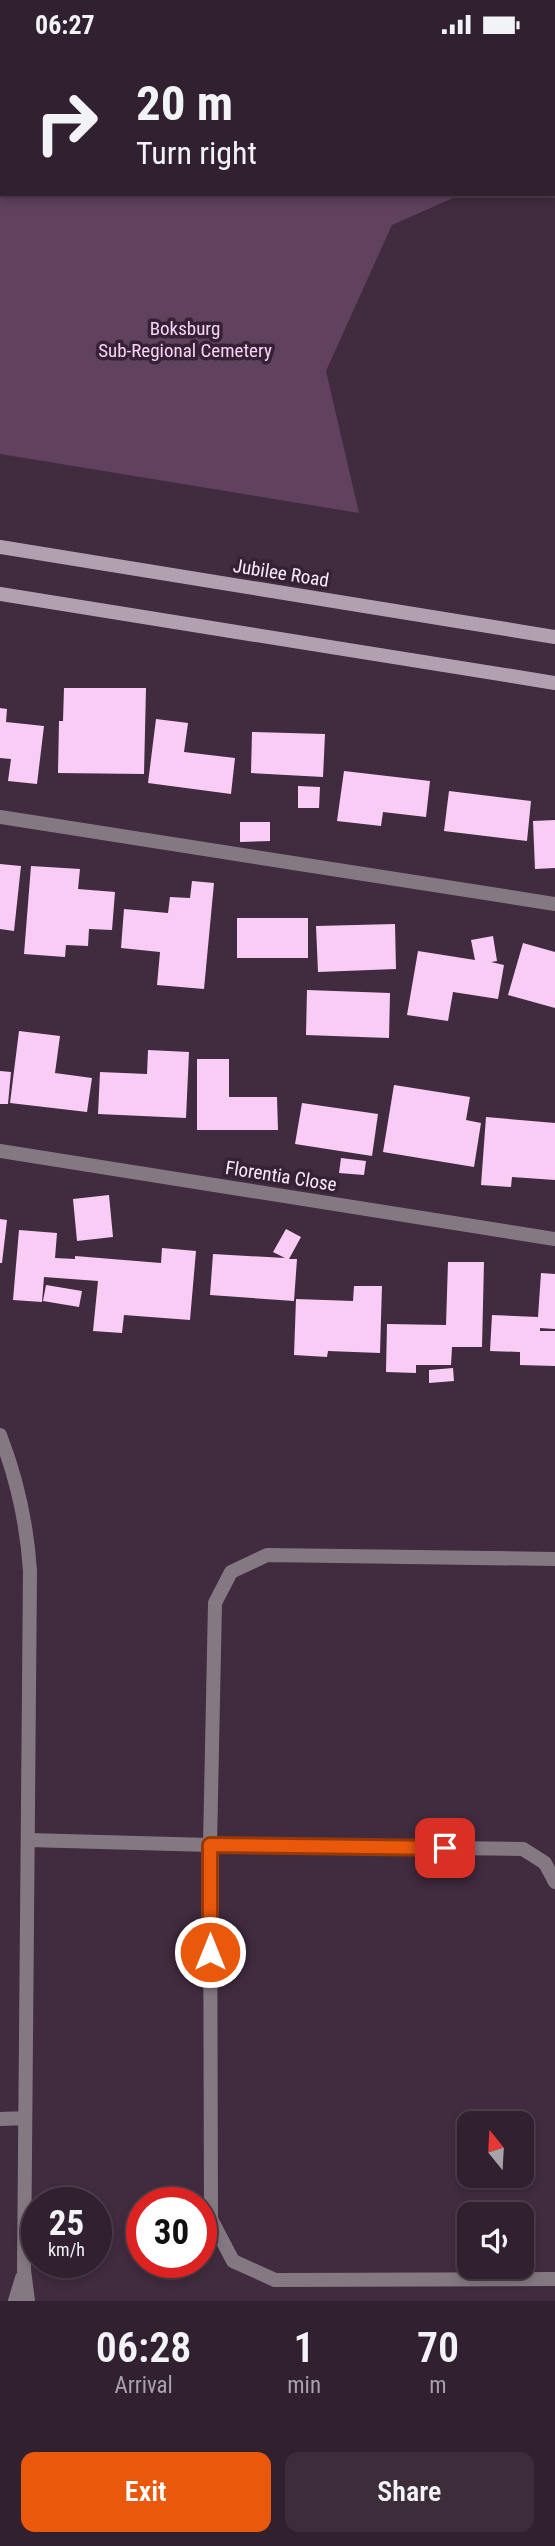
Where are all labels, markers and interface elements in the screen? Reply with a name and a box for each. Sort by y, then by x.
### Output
text: 06:27 [35,10,95,40]
text: 20 m [136,75,233,132]
icon: right [21,77,112,168]
text: Turn right [136,134,257,172]
park label: Boksburg Sub-Regional Cemetery [98,317,272,362]
street label: Jubilee Road [231,554,331,592]
street label: Florentia Close [224,1156,338,1196]
pin [415,1818,475,1878]
icon: arrive [426,1829,464,1867]
position arrow [173,1915,247,1989]
north arrow [457,2111,534,2187]
map controls [457,2111,534,2279]
speed limit sign: 30 [126,2187,217,2278]
button: sound [457,2202,534,2279]
text: 25 [49,2203,84,2244]
text: km/h [48,2239,85,2260]
text: 06:28 [96,2323,191,2372]
text: 1 [294,2323,315,2372]
text: 70 [417,2323,459,2372]
text: Arrival [114,2372,173,2399]
text: min [287,2372,321,2399]
text: m [429,2372,447,2399]
button: Exit [21,2452,271,2532]
button: Share [285,2452,534,2532]

